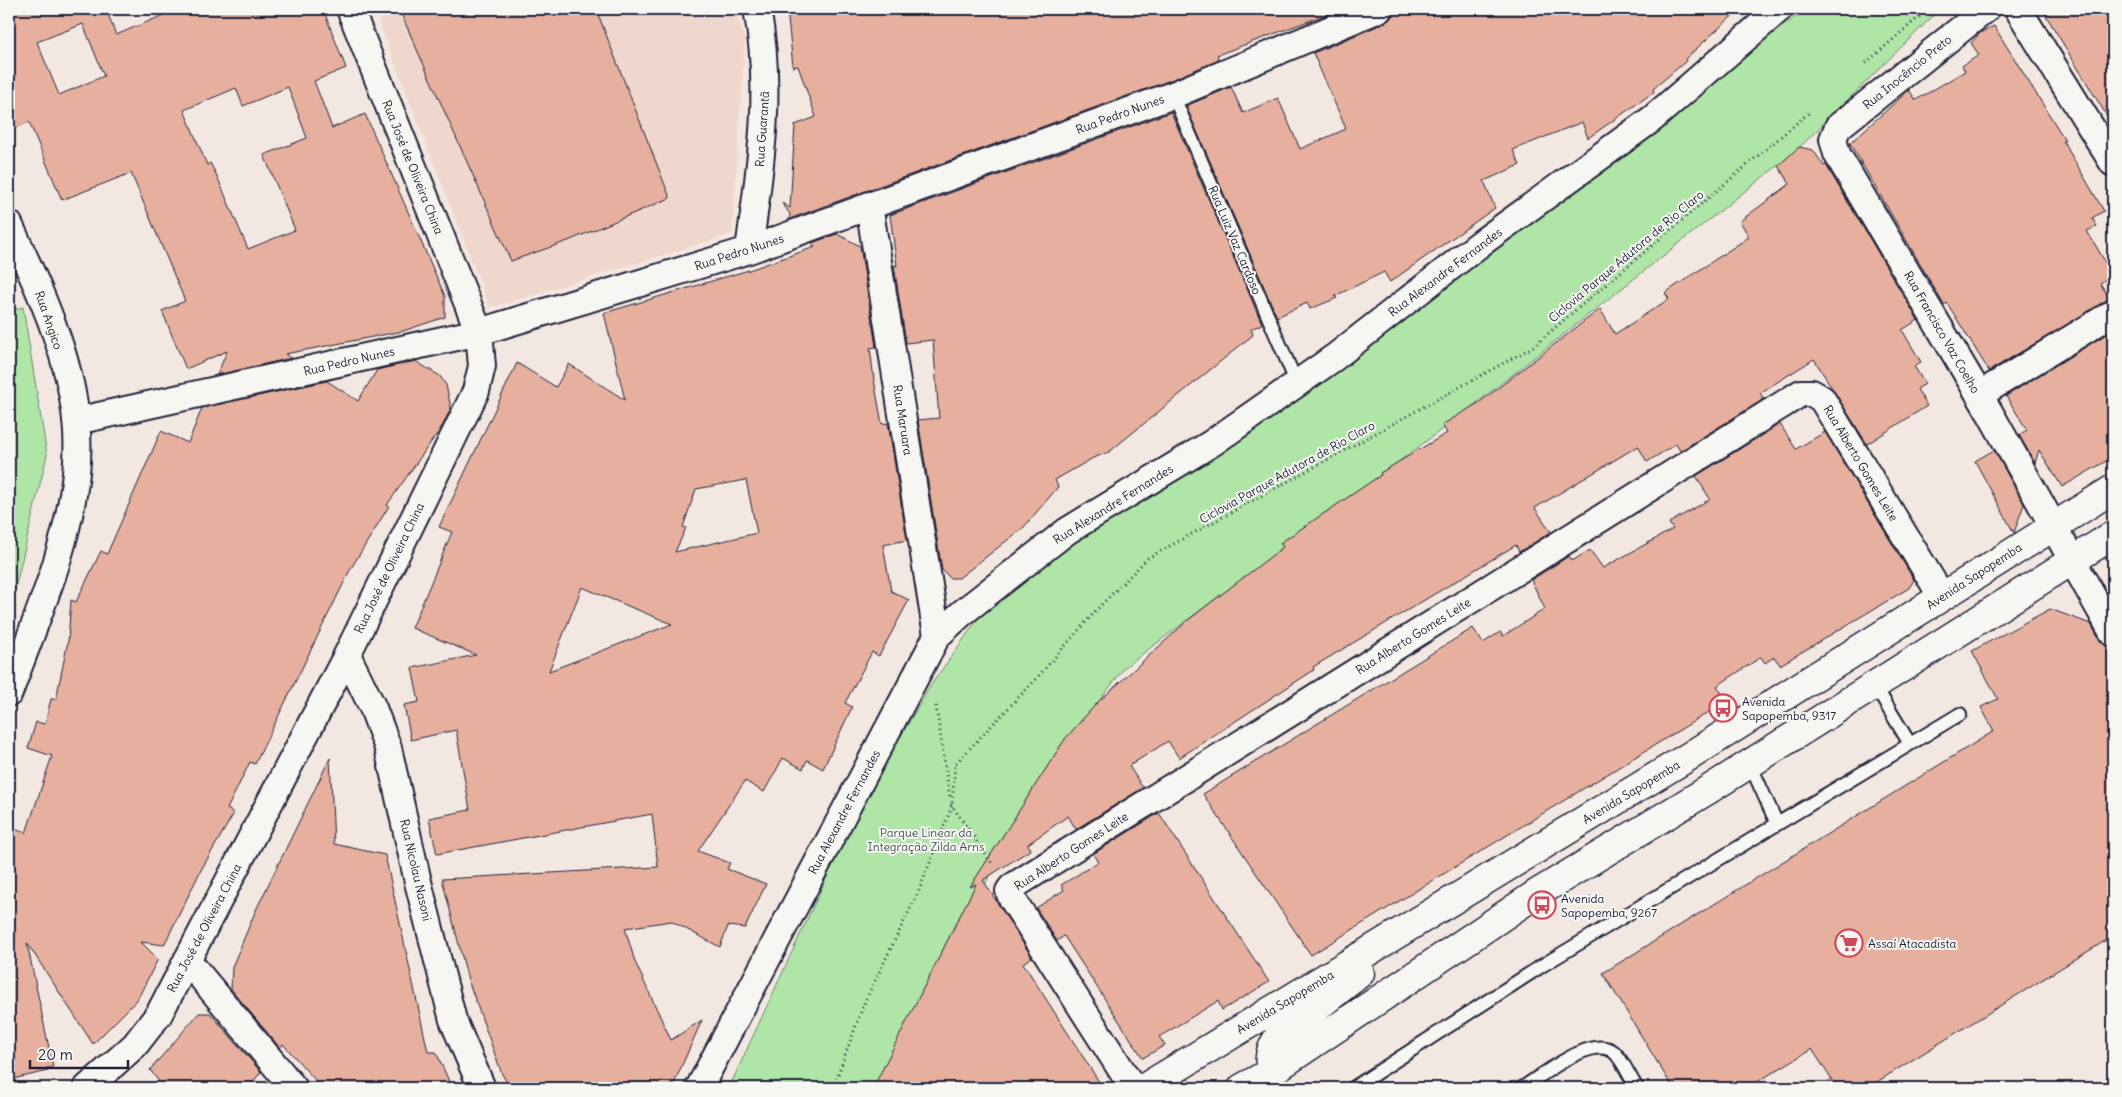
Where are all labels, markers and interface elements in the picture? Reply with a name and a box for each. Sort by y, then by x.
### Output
street label: Rua Inocêncio Preto [1860,31,1955,112]
street label: Rua Guarantã [752,90,772,167]
street label: Rua Pedro Nunes [1074,91,1166,137]
street label: Rua José de Oliveira China [379,98,447,236]
street label: Rua Luiz Vaz Cardoso [1205,183,1265,297]
street label: Ciclovia Parque Adutora de Rio Claro [1545,186,1707,325]
street label: Rua Alexandre Fernandes [1385,224,1505,320]
street label: Rua Pedro Nunes [692,230,786,274]
street label: Rua Francisco Vaz Coelho [1901,268,1983,396]
street label: Rua Angico [32,289,66,352]
street label: Rua Pedro Nunes [302,343,396,379]
street label: Rua Maruara [890,384,916,456]
street label: Rua Alberto Gomes Leite [1820,402,1902,524]
street label: Ciclovia Parque Adutora de Rio Claro [1197,417,1377,527]
street label: Rua Alexandre Fernandes [1050,461,1176,547]
street label: Rua José de Oliveira China [351,500,427,636]
street label: Avenida Sapopemba [1923,539,2025,612]
street label: Rua Alberto Gomes Leite [1353,594,1473,678]
bus stop icon: Avenida Sapopemba, 9317 [1708,693,1738,723]
place label: Avenida Sapopemba, 9317 [1742,694,1836,723]
street label: Rua Alexandre Fernandes [805,747,883,877]
street label: Avenida Sapopemba [1580,757,1682,827]
street label: Rua Alberto Gomes Leite [1011,809,1131,893]
street label: Rua Nicolau Nasoni [397,818,435,922]
park label: Parque Linear da Integração Zilda Arns [868,825,985,854]
street label: Rua José de Oliveira China [164,861,244,995]
bus stop icon: Avenida Sapopemba, 9267 [1527,890,1557,920]
place label: Avenida Sapopemba, 9267 [1561,891,1657,920]
supermarket icon: Assaí Atacadista [1834,928,1864,958]
place label: Assaí Atacadista [1868,936,1957,951]
street label: Avenida Sapopemba [1234,967,1336,1037]
scale bar [30,1037,128,1069]
text: 20 m [38,1045,73,1064]

